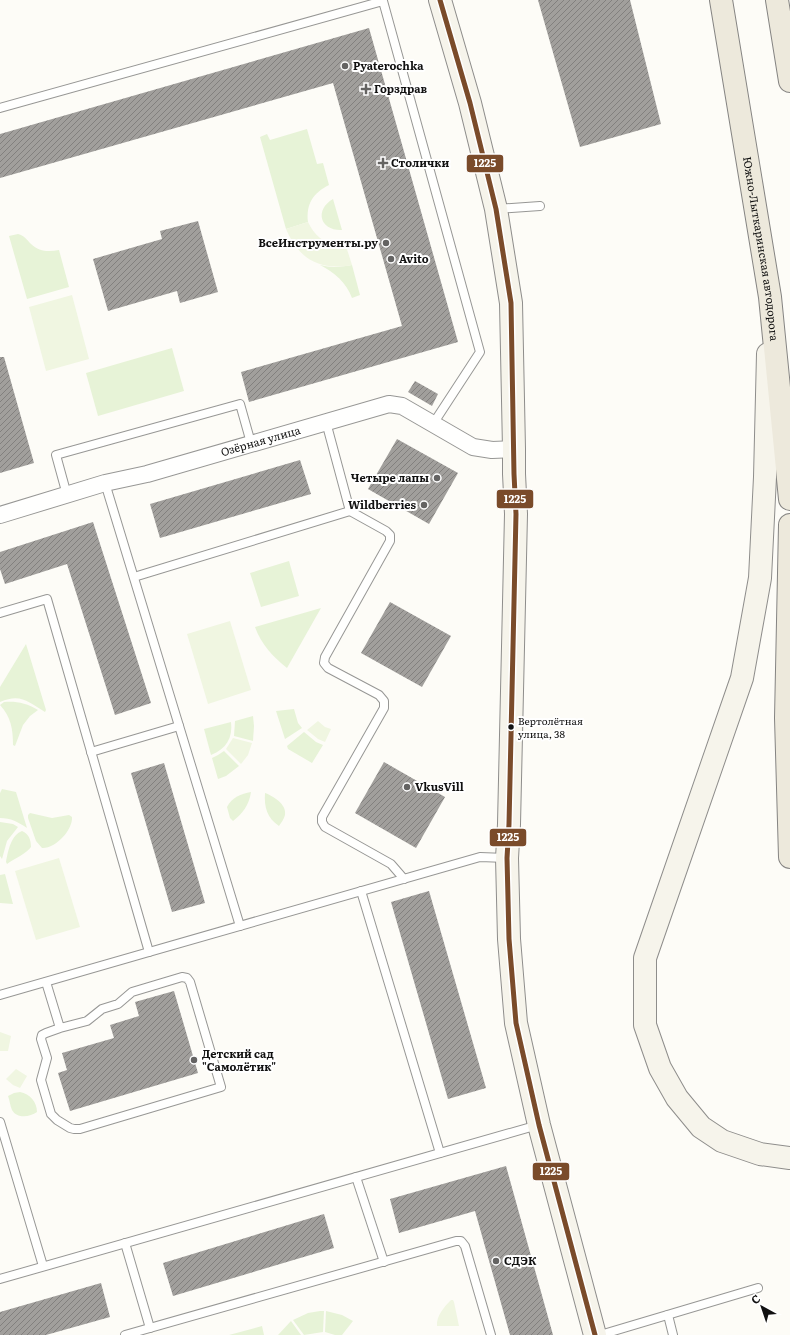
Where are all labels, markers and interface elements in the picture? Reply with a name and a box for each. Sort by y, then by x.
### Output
place label: Pyaterochka [353,57,424,73]
marker: Pyaterochka [340,61,350,71]
place label: Горздрав [374,80,427,96]
marker: Горздрав [361,84,371,94]
place label: Столички [391,154,449,170]
line badge: 1225 [466,154,504,173]
text: 1225 [474,154,496,170]
street label: Южно-Лыткаринская автодорога [740,155,783,342]
marker: Столички [378,158,388,168]
place label: ВсеИнструменты.ру [258,234,378,250]
marker: ВсеИнструменты.ру [381,238,391,248]
place label: Avito [399,250,429,266]
marker: Avito [386,254,396,264]
street label: Озёрная улица [219,421,302,459]
place label: Четыре лапы [351,469,429,485]
marker: Четыре лапы [432,473,442,483]
line badge: 1225 [496,489,534,509]
text: 1225 [504,490,526,506]
place label: Wildberries [348,496,417,512]
marker: Wildberries [419,500,429,510]
place label: Вертолётная улица, 38 [518,713,583,741]
marker: Вертолётная улица, 38 [506,722,516,732]
place label: VkusVill [415,778,464,794]
marker: VkusVill [402,782,412,792]
line badge: 1225 [489,828,527,847]
text: 1225 [497,828,519,844]
place label: Детский сад "Самолётик" [202,1045,276,1074]
marker: Детский сад "Самолётик" [189,1055,199,1065]
line badge: 1225 [532,1162,570,1181]
text: 1225 [540,1162,562,1178]
place label: СДЭК [504,1252,537,1268]
marker: СДЭК [491,1256,501,1266]
north arrow [742,1287,782,1327]
text: С [747,1290,763,1307]

